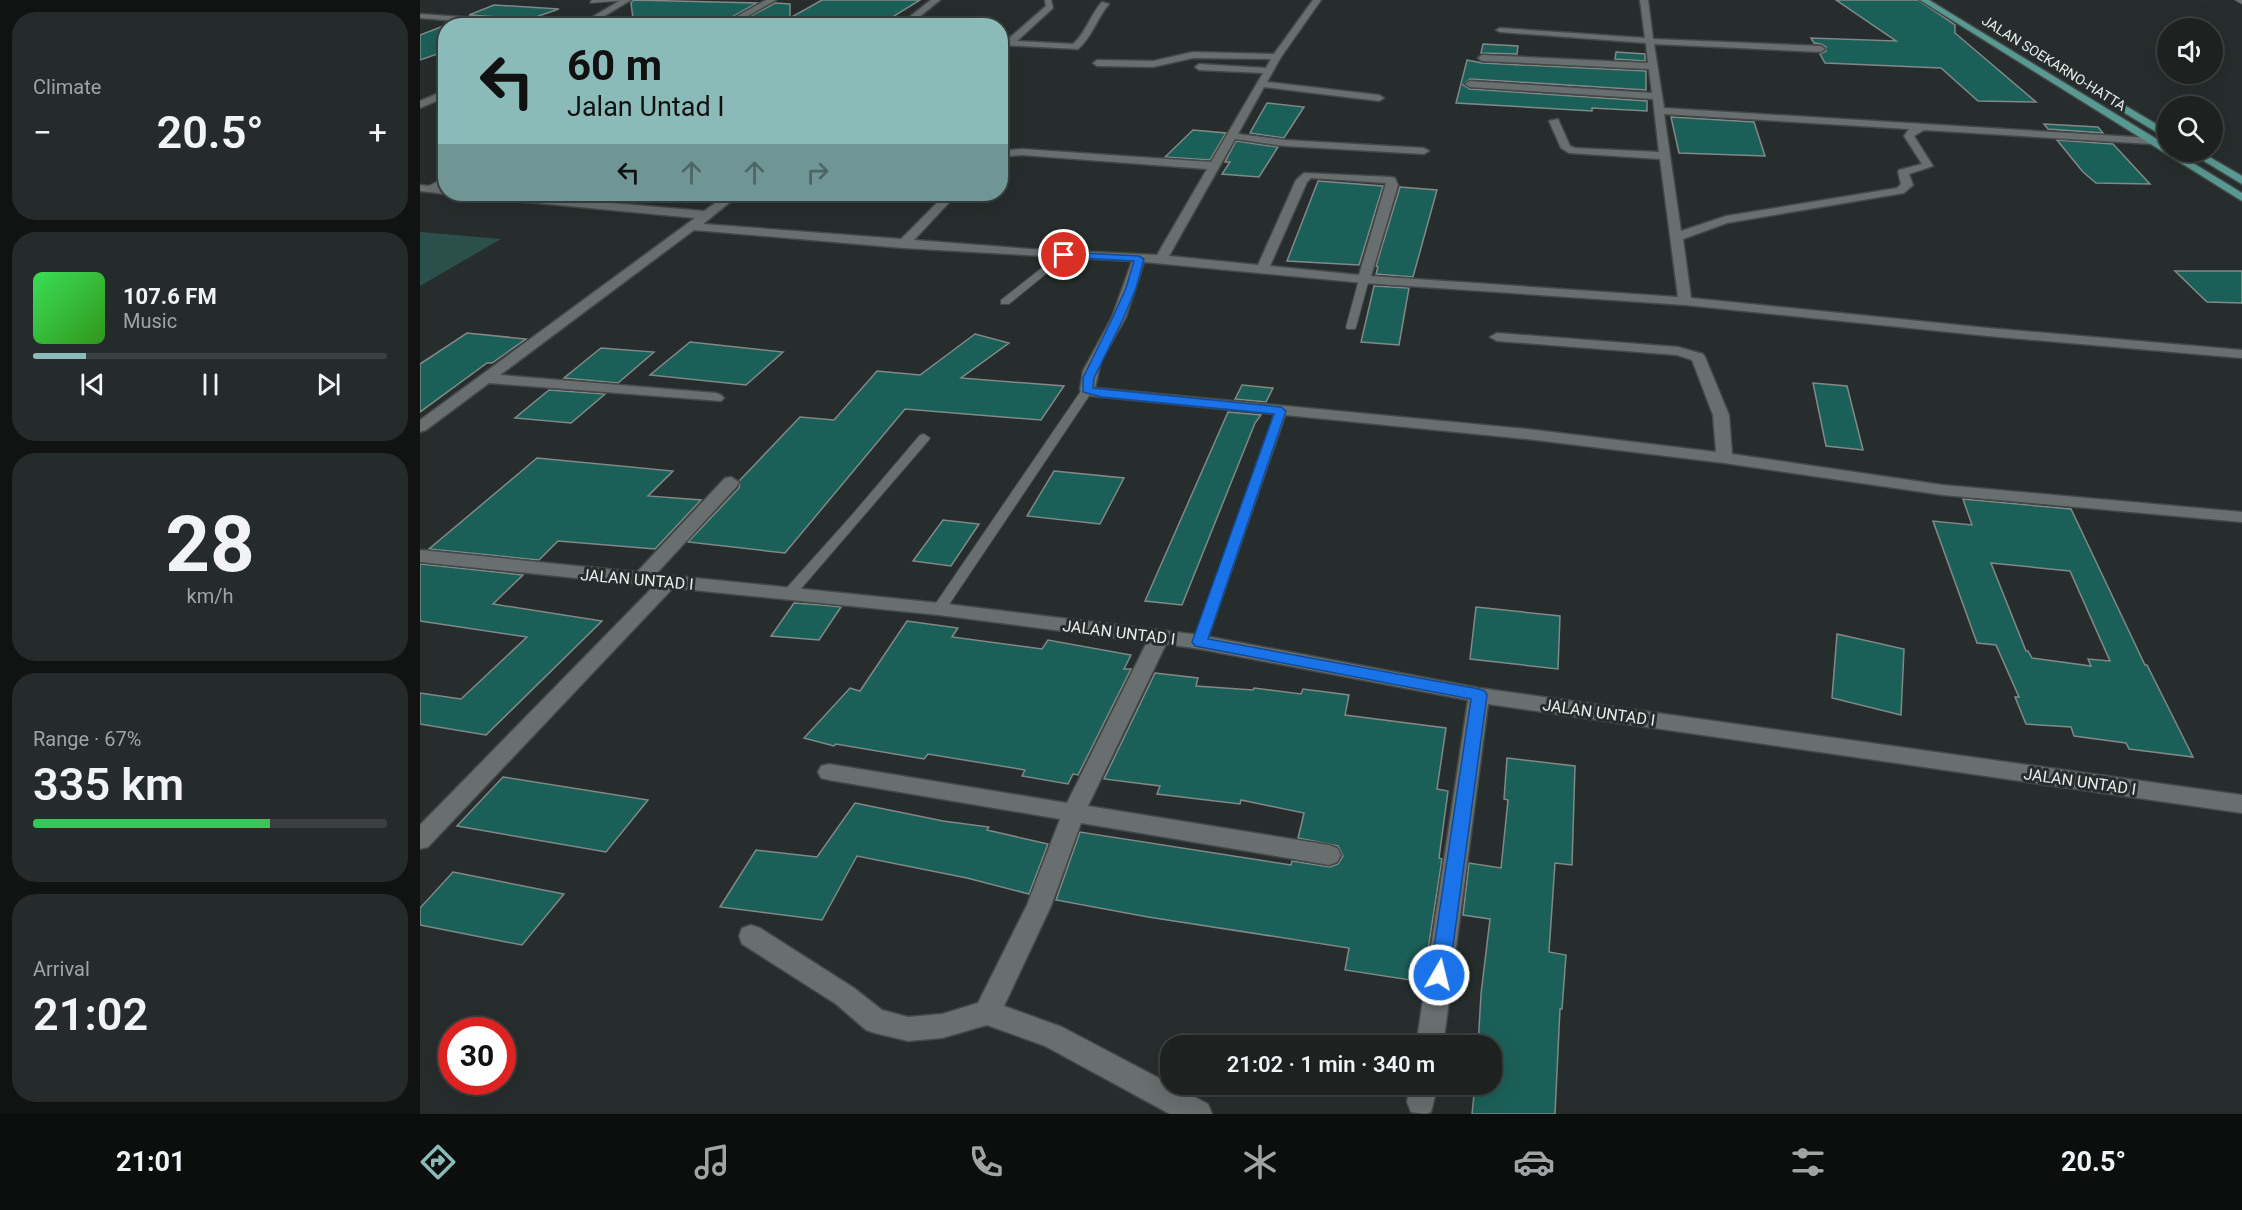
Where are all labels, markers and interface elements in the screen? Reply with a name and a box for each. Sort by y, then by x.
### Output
street label: JALAN SOEKARNO-HATTA [1979,12,2129,114]
map controls [2157,18,2223,162]
button: sound [2157,18,2223,84]
text: 60 m [567,41,662,90]
icon: left [468,42,546,120]
text: Climate [33,75,101,99]
text: Jalan Untad I [567,91,725,123]
button: search [2157,96,2223,162]
text: 20.5° [156,106,264,159]
text: − [33,113,52,152]
text: + [368,113,387,152]
icon: left [612,156,645,189]
icon: ahead [675,156,708,189]
icon: ahead [738,156,771,189]
icon: right [801,156,834,189]
pin [1038,229,1089,280]
icon: arrive [1047,238,1080,271]
text: 107.6 FM [123,284,217,309]
text: Music [123,309,177,333]
icon: previous [76,368,109,401]
icon: pause [194,368,227,401]
icon: next [312,368,345,401]
text: 28 [165,499,255,590]
street label: JALAN UNTAD I [580,565,694,594]
text: km/h [187,584,233,608]
street label: JALAN UNTAD I [1061,616,1176,649]
street label: JALAN UNTAD I [1541,695,1656,730]
text: Range · 67% [33,727,141,751]
text: 335 km [33,758,184,811]
street label: JALAN UNTAD I [2022,764,2137,799]
position arrow [1407,943,1471,1007]
text: Arrival [33,957,90,981]
text: 21:02 [33,988,148,1041]
speed limit sign: 30 [438,1017,516,1095]
text: 21:02 · 1 min · 340 m [1227,1052,1435,1077]
icon: directions [417,1141,459,1183]
icon: music [691,1141,733,1183]
icon: phone [965,1141,1007,1183]
icon: climate [1239,1141,1281,1183]
icon: car [1513,1141,1555,1183]
icon: filters [1787,1141,1829,1183]
text: 21:01 [116,1146,186,1178]
text: 20.5° [2061,1146,2126,1178]

